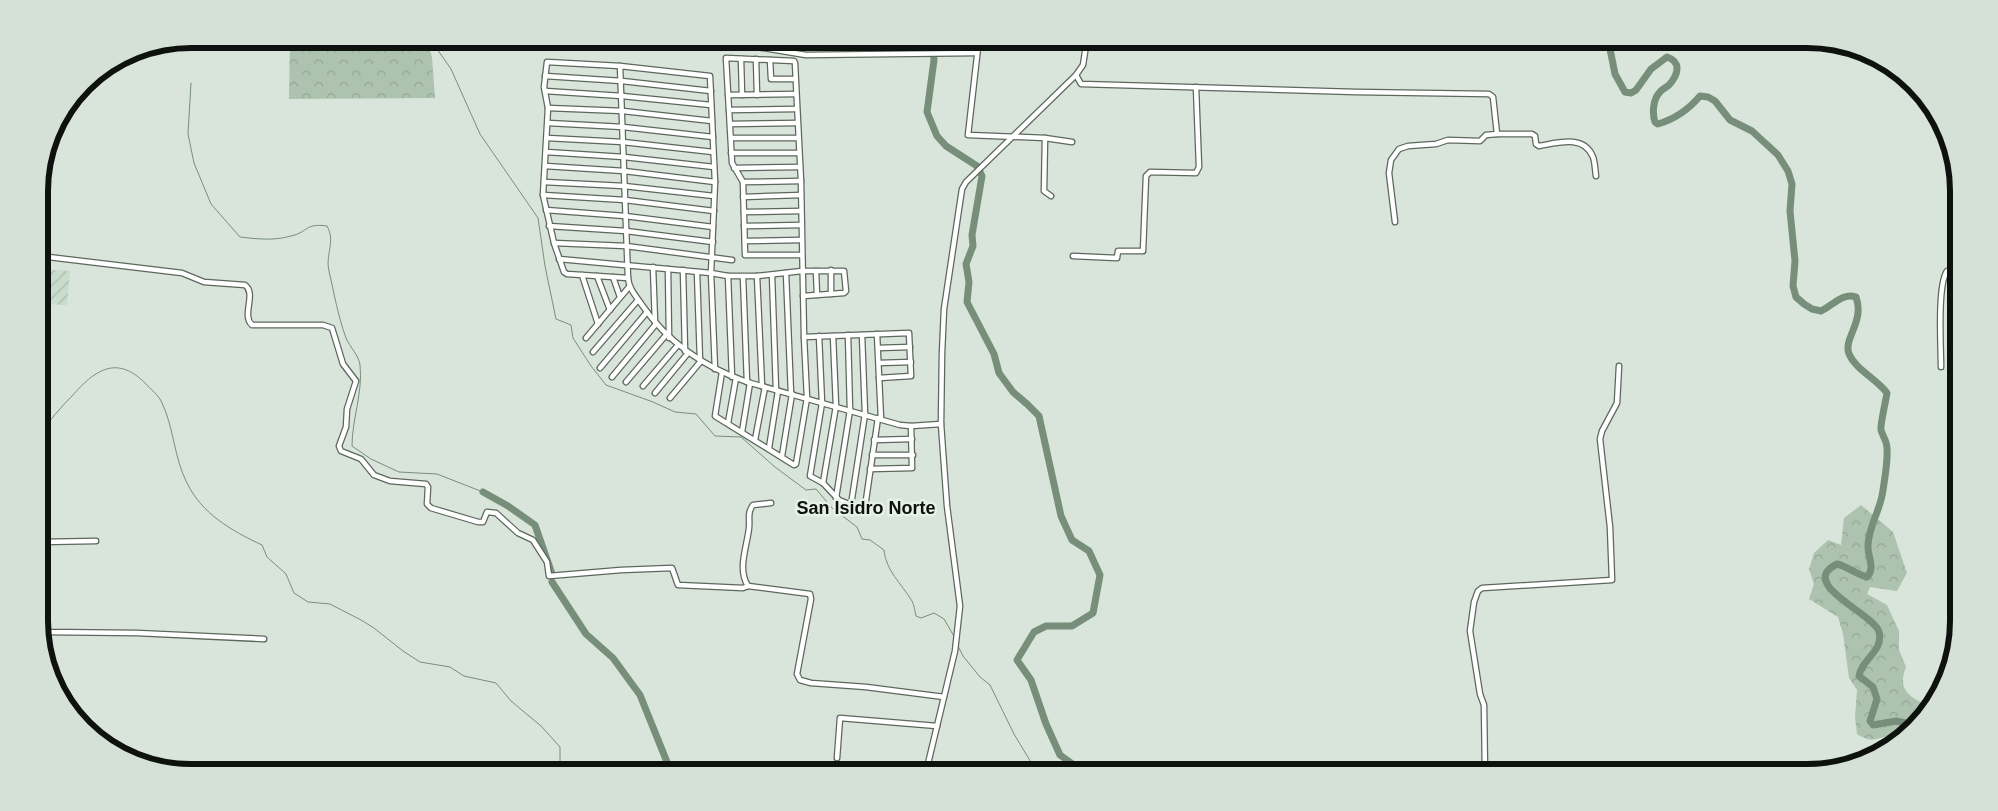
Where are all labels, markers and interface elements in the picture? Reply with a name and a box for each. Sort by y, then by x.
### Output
district label: San Isidro Norte [796,498,936,518]

